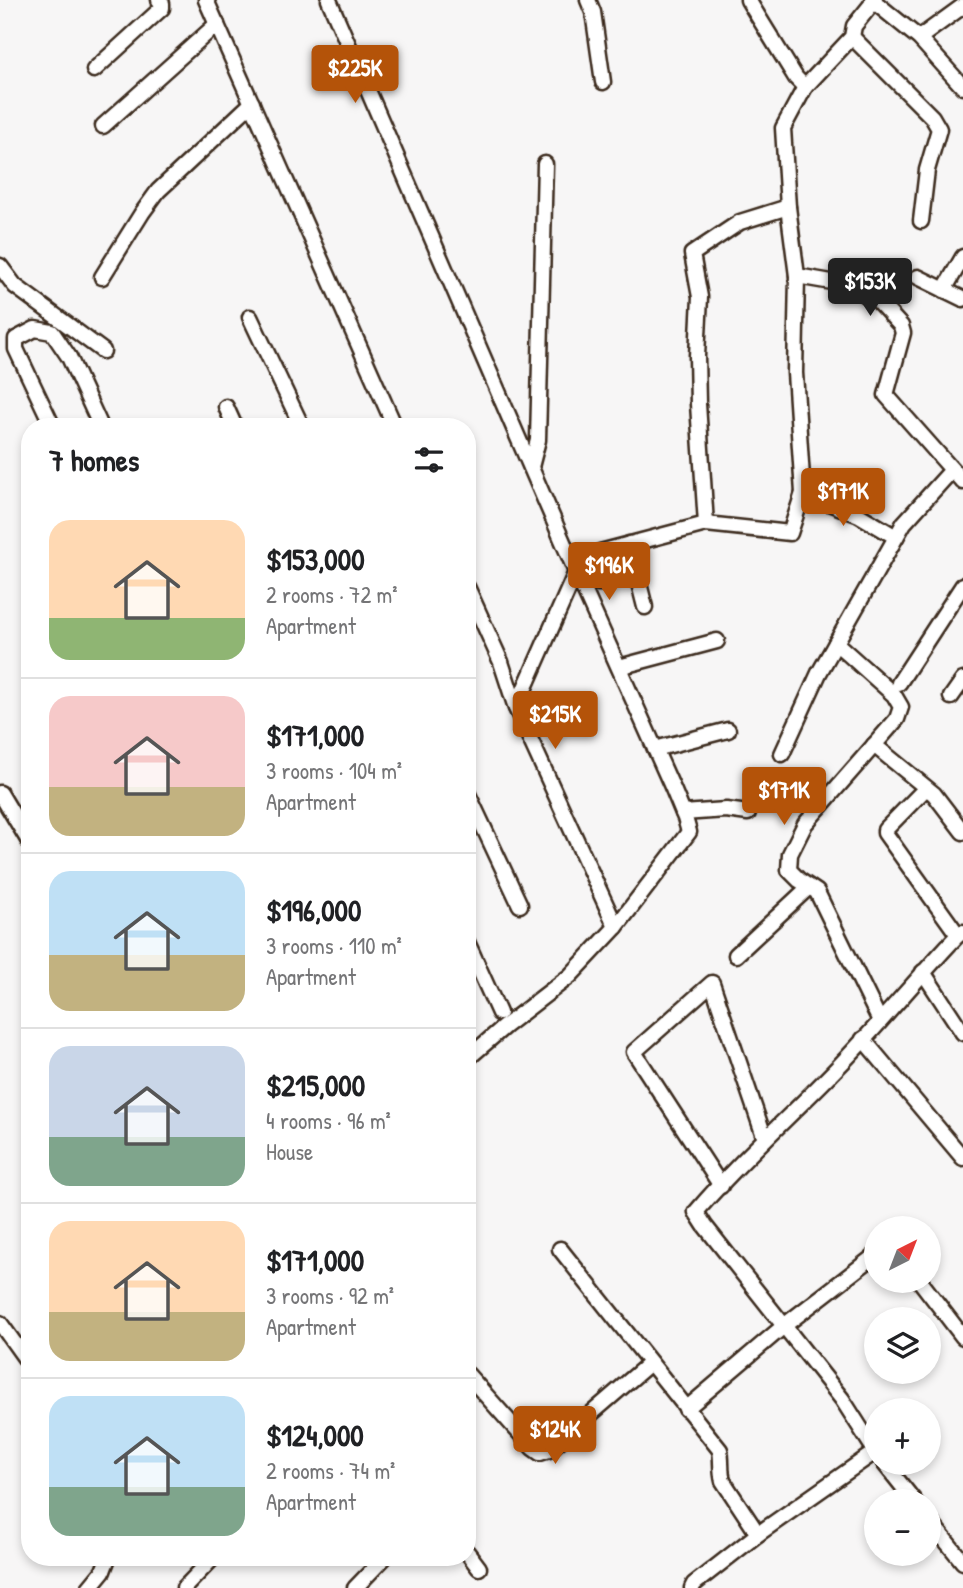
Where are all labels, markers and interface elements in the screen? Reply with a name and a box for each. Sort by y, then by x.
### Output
pin: $225K [306,46,404,105]
text: $225K [328,52,382,83]
pin: $153K [821,258,919,318]
text: $153K [844,265,896,296]
text: 7 homes [49,440,139,480]
icon: filters [410,441,448,479]
pin: $171K [794,468,892,528]
text: $171K [817,475,869,506]
text: $153,000 [266,539,365,579]
pin: $196K [560,542,658,602]
icon: home [105,548,189,632]
text: $196K [584,549,634,580]
text: 2 rooms · 72 m² [266,579,398,610]
text: Apartment [266,610,356,641]
pin: $215K [506,692,604,751]
text: $215K [529,698,581,729]
text: $171,000 [266,715,364,755]
icon: home [105,724,189,808]
text: 3 rooms · 104 m² [266,755,402,786]
pin: $171K [735,768,833,827]
text: $171K [758,774,810,805]
text: Apartment [266,786,356,817]
text: $196,000 [266,890,361,930]
icon: home [105,899,189,983]
text: 3 rooms · 110 m² [266,930,402,961]
text: Apartment [266,961,356,992]
text: $215,000 [266,1065,365,1105]
icon: home [105,1074,189,1158]
text: 4 rooms · 96 m² [266,1105,391,1136]
text: House [266,1136,313,1167]
north arrow [864,1216,942,1293]
map controls [864,1216,941,1566]
text: $171,000 [266,1240,364,1280]
icon: home [105,1249,189,1333]
text: 3 rooms · 92 m² [266,1280,394,1311]
button: layers [864,1307,941,1384]
text: Apartment [266,1311,356,1342]
button: + [864,1398,941,1475]
pin: $124K [506,1406,604,1466]
text: $124K [529,1413,581,1444]
text: $124,000 [266,1415,364,1455]
icon: home [105,1424,189,1508]
text: 2 rooms · 74 m² [266,1455,395,1486]
text: Apartment [266,1486,356,1517]
button: − [864,1489,941,1566]

